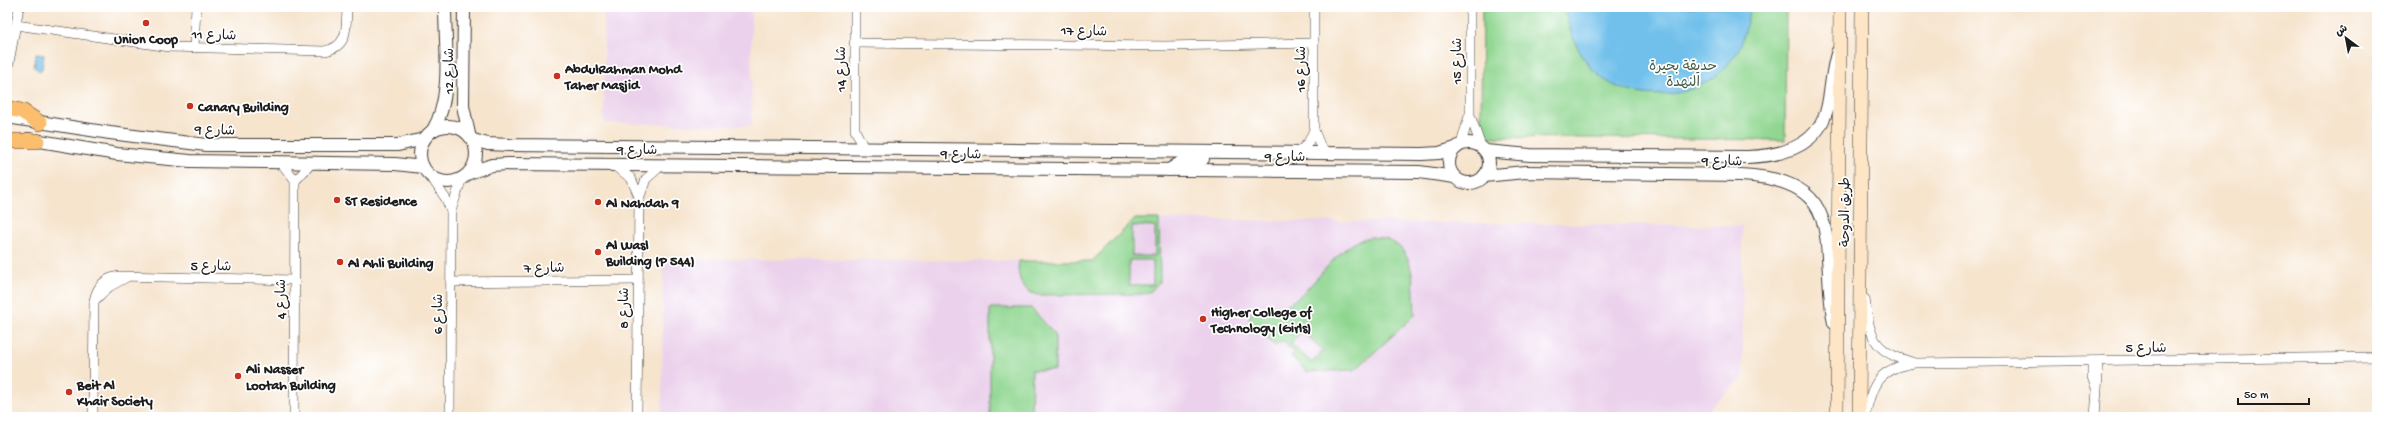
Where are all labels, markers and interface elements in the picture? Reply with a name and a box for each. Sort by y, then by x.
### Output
marker: Union Coop [141,18,151,28]
north arrow [2326,18,2366,58]
text: ش [2333,23,2350,40]
street label: شارع 17 [1060,24,1107,41]
street label: شارع 11 [190,28,237,45]
place label: Union Coop [114,32,178,49]
street label: شارع 15 [1450,38,1467,85]
street label: شارع 14 [834,46,851,93]
street label: شارع 16 [1294,46,1311,93]
street label: شارع 12 [442,48,459,95]
park label: حديقة بحيرة النهدة [1649,59,1717,92]
place label: AbdulRahman Mohd Taher Masjid [564,62,683,95]
marker: AbdulRahman Mohd Taher Masjid [552,71,562,81]
place label: Canary Building [197,100,289,117]
marker: Canary Building [185,101,195,111]
street label: شارع 9 [193,122,236,141]
street label: شارع 9 [616,143,657,160]
street label: شارع 9 [939,147,981,164]
street label: شارع 9 [1264,150,1305,167]
street label: شارع 9 [1700,154,1742,171]
street label: طريق الدوحة [1838,177,1855,247]
place label: ST Residence [345,194,418,211]
marker: ST Residence [332,195,342,205]
place label: Al Nahdah 9 [605,196,679,213]
marker: Al Nahdah 9 [593,197,603,207]
place label: Al Wasl Building (P 544) [605,238,695,271]
marker: Al Wasl Building (P 544) [593,247,603,257]
place label: Al Ahli Building [347,256,434,273]
marker: Al Ahli Building [335,257,345,267]
street label: شارع 5 [190,259,232,276]
street label: شارع 7 [522,261,565,278]
street label: شارع 4 [274,279,291,319]
street label: شارع 8 [617,287,634,329]
street label: شارع 6 [431,294,448,334]
place label: Higher College of Technology (Girls) [1210,305,1313,338]
marker: Higher College of Technology (Girls) [1198,314,1208,324]
street label: شارع 5 [2126,341,2167,358]
place label: Ali Nasser Lootah Building [245,362,336,395]
marker: Ali Nasser Lootah Building [233,371,243,381]
place label: Beit Al Khair Society [76,378,153,411]
scale bar [2238,380,2309,406]
marker: Beit Al Khair Society [64,387,74,397]
text: 50 m [2244,389,2269,403]

